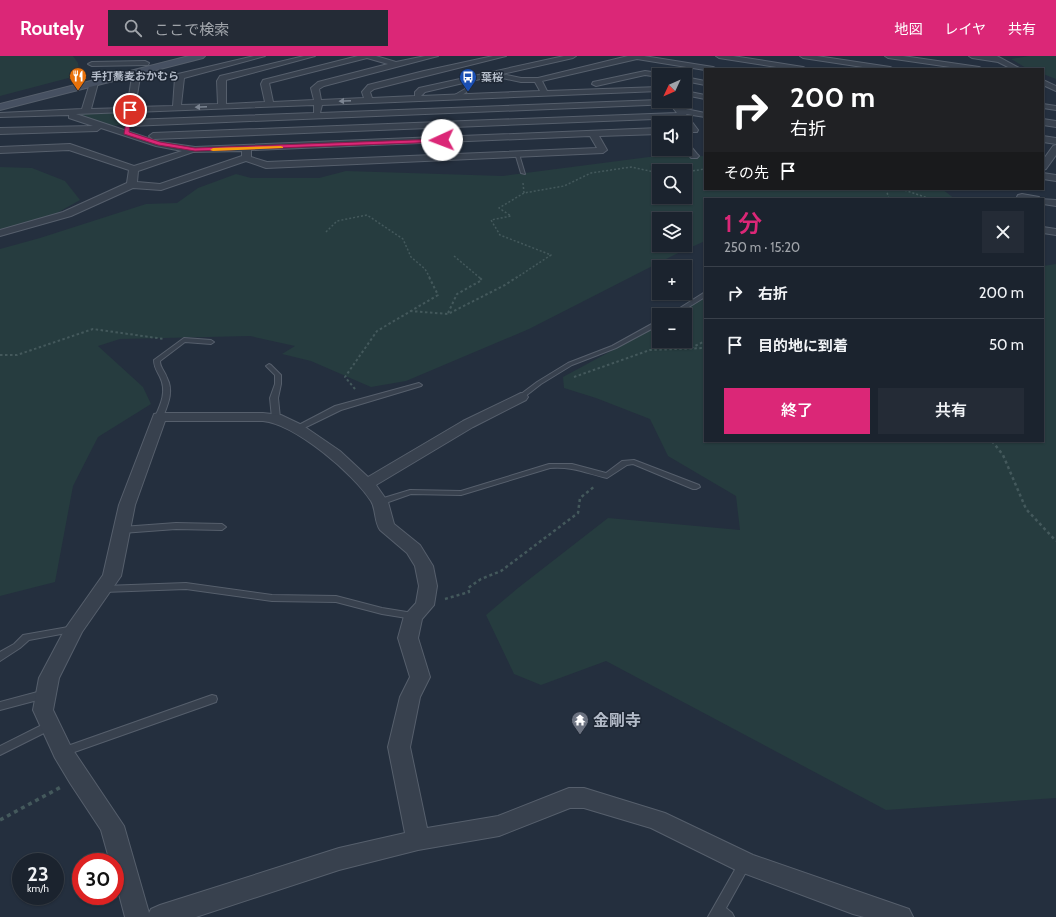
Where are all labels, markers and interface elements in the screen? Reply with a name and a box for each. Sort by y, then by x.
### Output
search box [108,10,388,46]
text: Routely [20,17,84,40]
icon: search [122,17,144,39]
text: 地図 [894,20,922,38]
text: レイヤ [944,20,986,38]
text: 共有 [1008,20,1036,38]
text: ここで検索 [154,21,229,39]
restaurant icon: 手打蕎麦おかむら [68,66,88,91]
bus stop icon: 葉桜 [458,67,478,92]
north arrow [652,68,692,108]
map controls [652,68,692,348]
place label: 手打蕎麦おかむら [91,69,179,83]
place label: 葉桜 [481,70,503,84]
text: 200 m [790,80,875,114]
icon: right [724,84,776,136]
pin [113,93,147,127]
one-way arrow [339,98,351,105]
icon: arrive [119,99,141,121]
one-way arrow [194,104,207,110]
button: sound [652,116,692,156]
text: 右折 [790,118,826,140]
position arrow [421,119,463,161]
icon: arrive [777,160,799,182]
button: search [652,164,692,204]
text: その先 [724,164,769,182]
text: 1 分 [724,209,762,238]
button: close [982,211,1024,253]
button: layers [652,212,692,252]
text: 250 m · 15:20 [724,239,800,255]
button: + [652,260,692,300]
icon: right [724,282,746,304]
text: 200 m [979,284,1024,302]
text: 右折 [758,285,788,303]
button: − [652,308,692,348]
icon: arrive [724,334,746,356]
text: 50 m [989,336,1024,354]
text: 目的地に到着 [758,337,848,355]
button: 終了 [724,388,870,434]
button: 共有 [878,388,1024,434]
temple icon: 金剛寺 [570,710,590,735]
place label: 金剛寺 [593,711,641,730]
speed limit sign: 30 [72,853,124,905]
text: 23 [27,862,49,886]
text: km/h [27,882,49,895]

